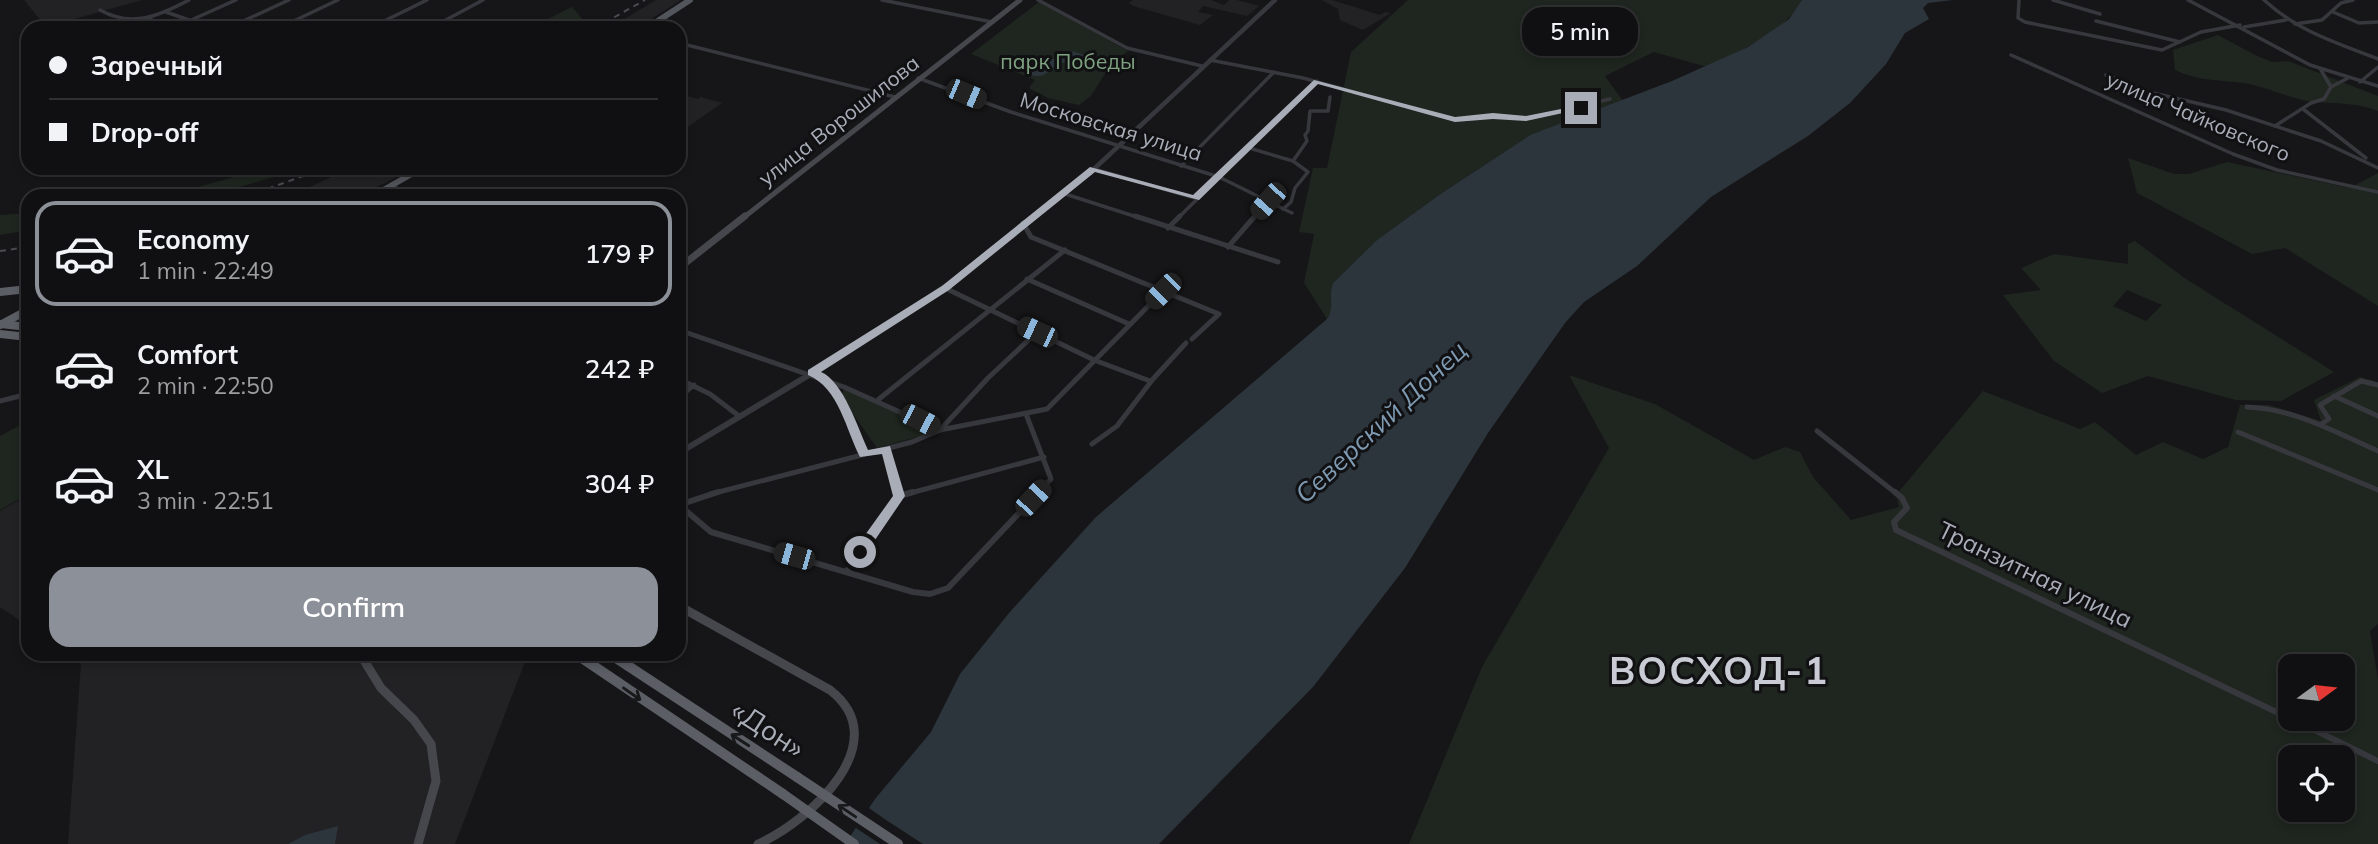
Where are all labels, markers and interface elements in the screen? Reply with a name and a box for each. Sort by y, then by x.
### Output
callout: 5 min [1523,7,1639,56]
text: 5 min [1550,17,1610,46]
park label: парк Победы [1000,48,1136,74]
text: Заречный [91,49,223,82]
street label: улица Ворошилова [753,49,924,191]
street label: улица Чайковского [2102,66,2294,167]
car [943,76,990,112]
street label: Московская улица [1017,86,1205,166]
route end [1565,92,1597,124]
text: Drop-off [91,116,198,149]
car [1247,178,1290,224]
icon: car [53,222,116,285]
text: Economy [137,223,249,256]
text: 179 ₽ [585,237,654,270]
text: 1 min · 22:49 [137,256,274,285]
car [1141,269,1186,313]
car [1014,314,1061,350]
water label: Северский Донец [1288,333,1474,510]
icon: car [53,337,116,400]
text: Comfort [137,338,238,371]
text: 242 ₽ [585,352,654,385]
text: 2 min · 22:50 [137,371,274,400]
car [897,401,944,439]
icon: car [53,452,116,515]
text: XL [137,453,169,486]
text: 304 ₽ [585,467,654,500]
car [1011,475,1056,521]
text: 3 min · 22:51 [137,486,274,515]
street label: Транзитная улица [1934,514,2137,634]
route start [844,536,876,568]
car [771,540,818,572]
button: Confirm [49,567,658,647]
district label: ВОСХОД-1 [1609,646,1829,694]
north arrow [2278,654,2356,732]
map controls [2278,654,2355,822]
one-way arrow [622,687,641,701]
street label: «Дон» [725,692,812,765]
one-way arrow [730,732,750,746]
button: locate [2278,745,2355,822]
one-way arrow [838,803,858,817]

